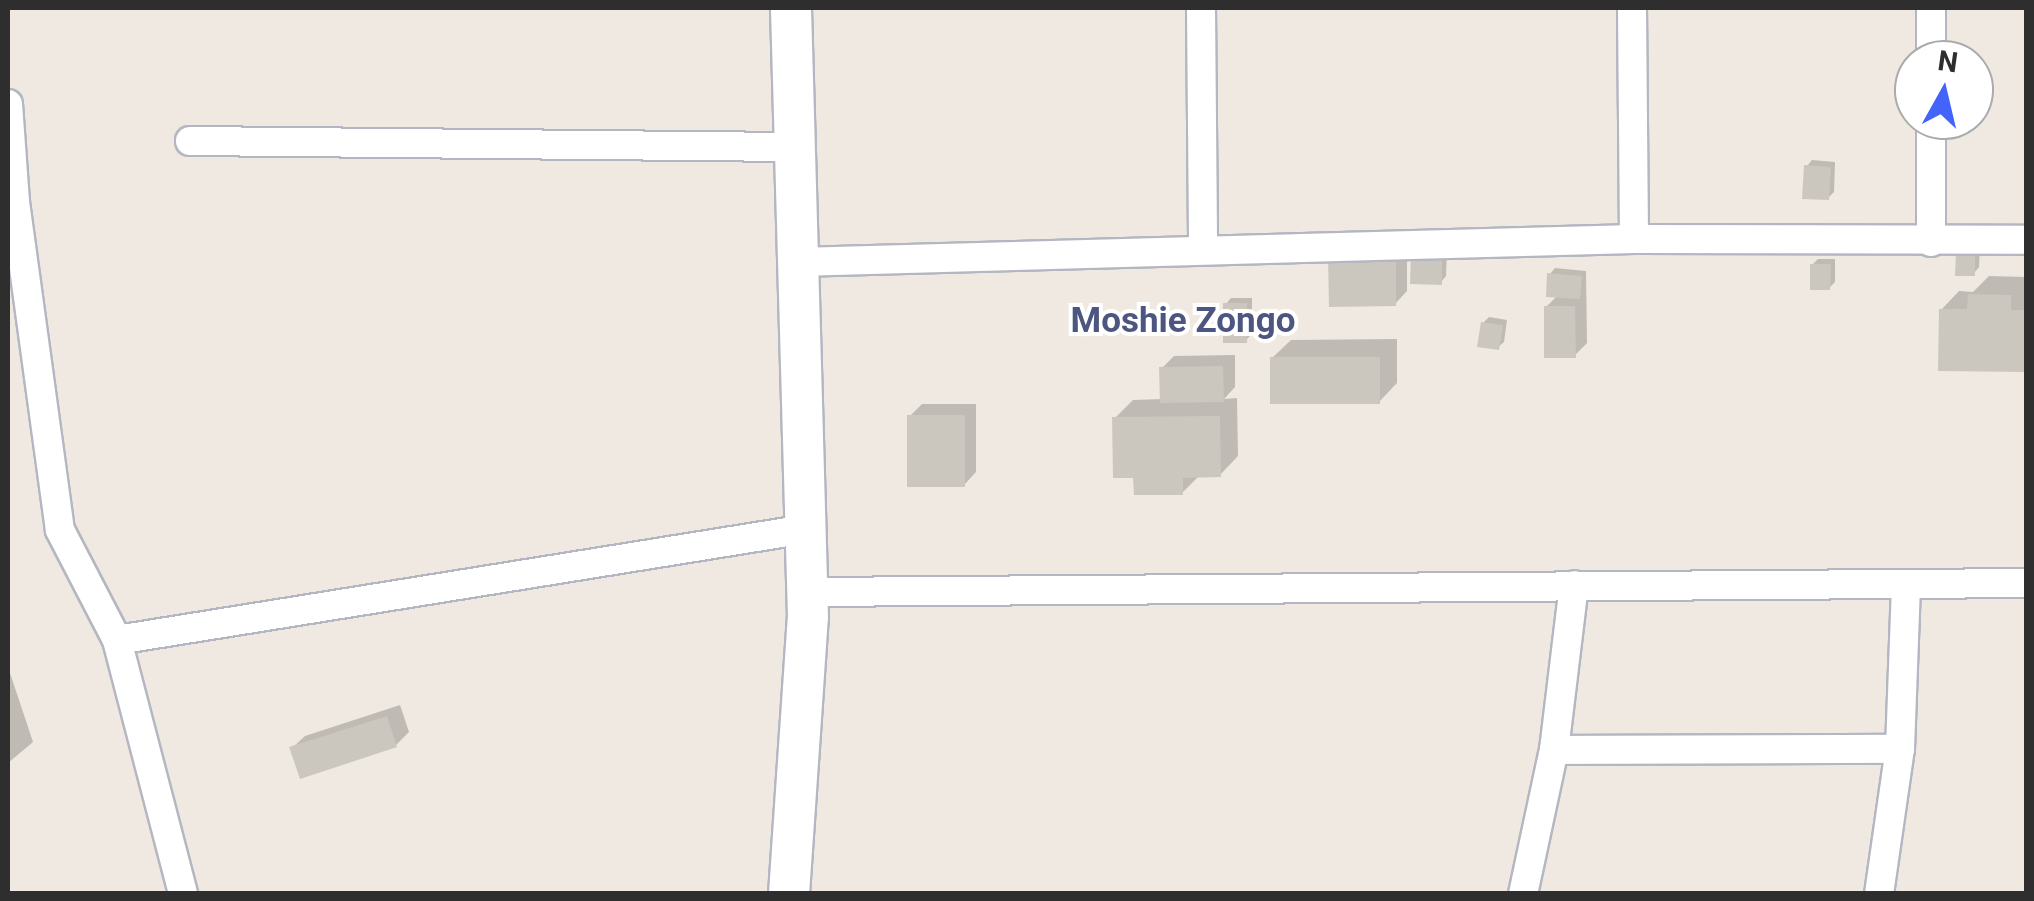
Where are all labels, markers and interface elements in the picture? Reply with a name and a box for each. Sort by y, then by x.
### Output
north arrow [1894,40,1994,140]
text: N [1936,44,1960,79]
district label: Moshie Zongo [1071,300,1295,342]

